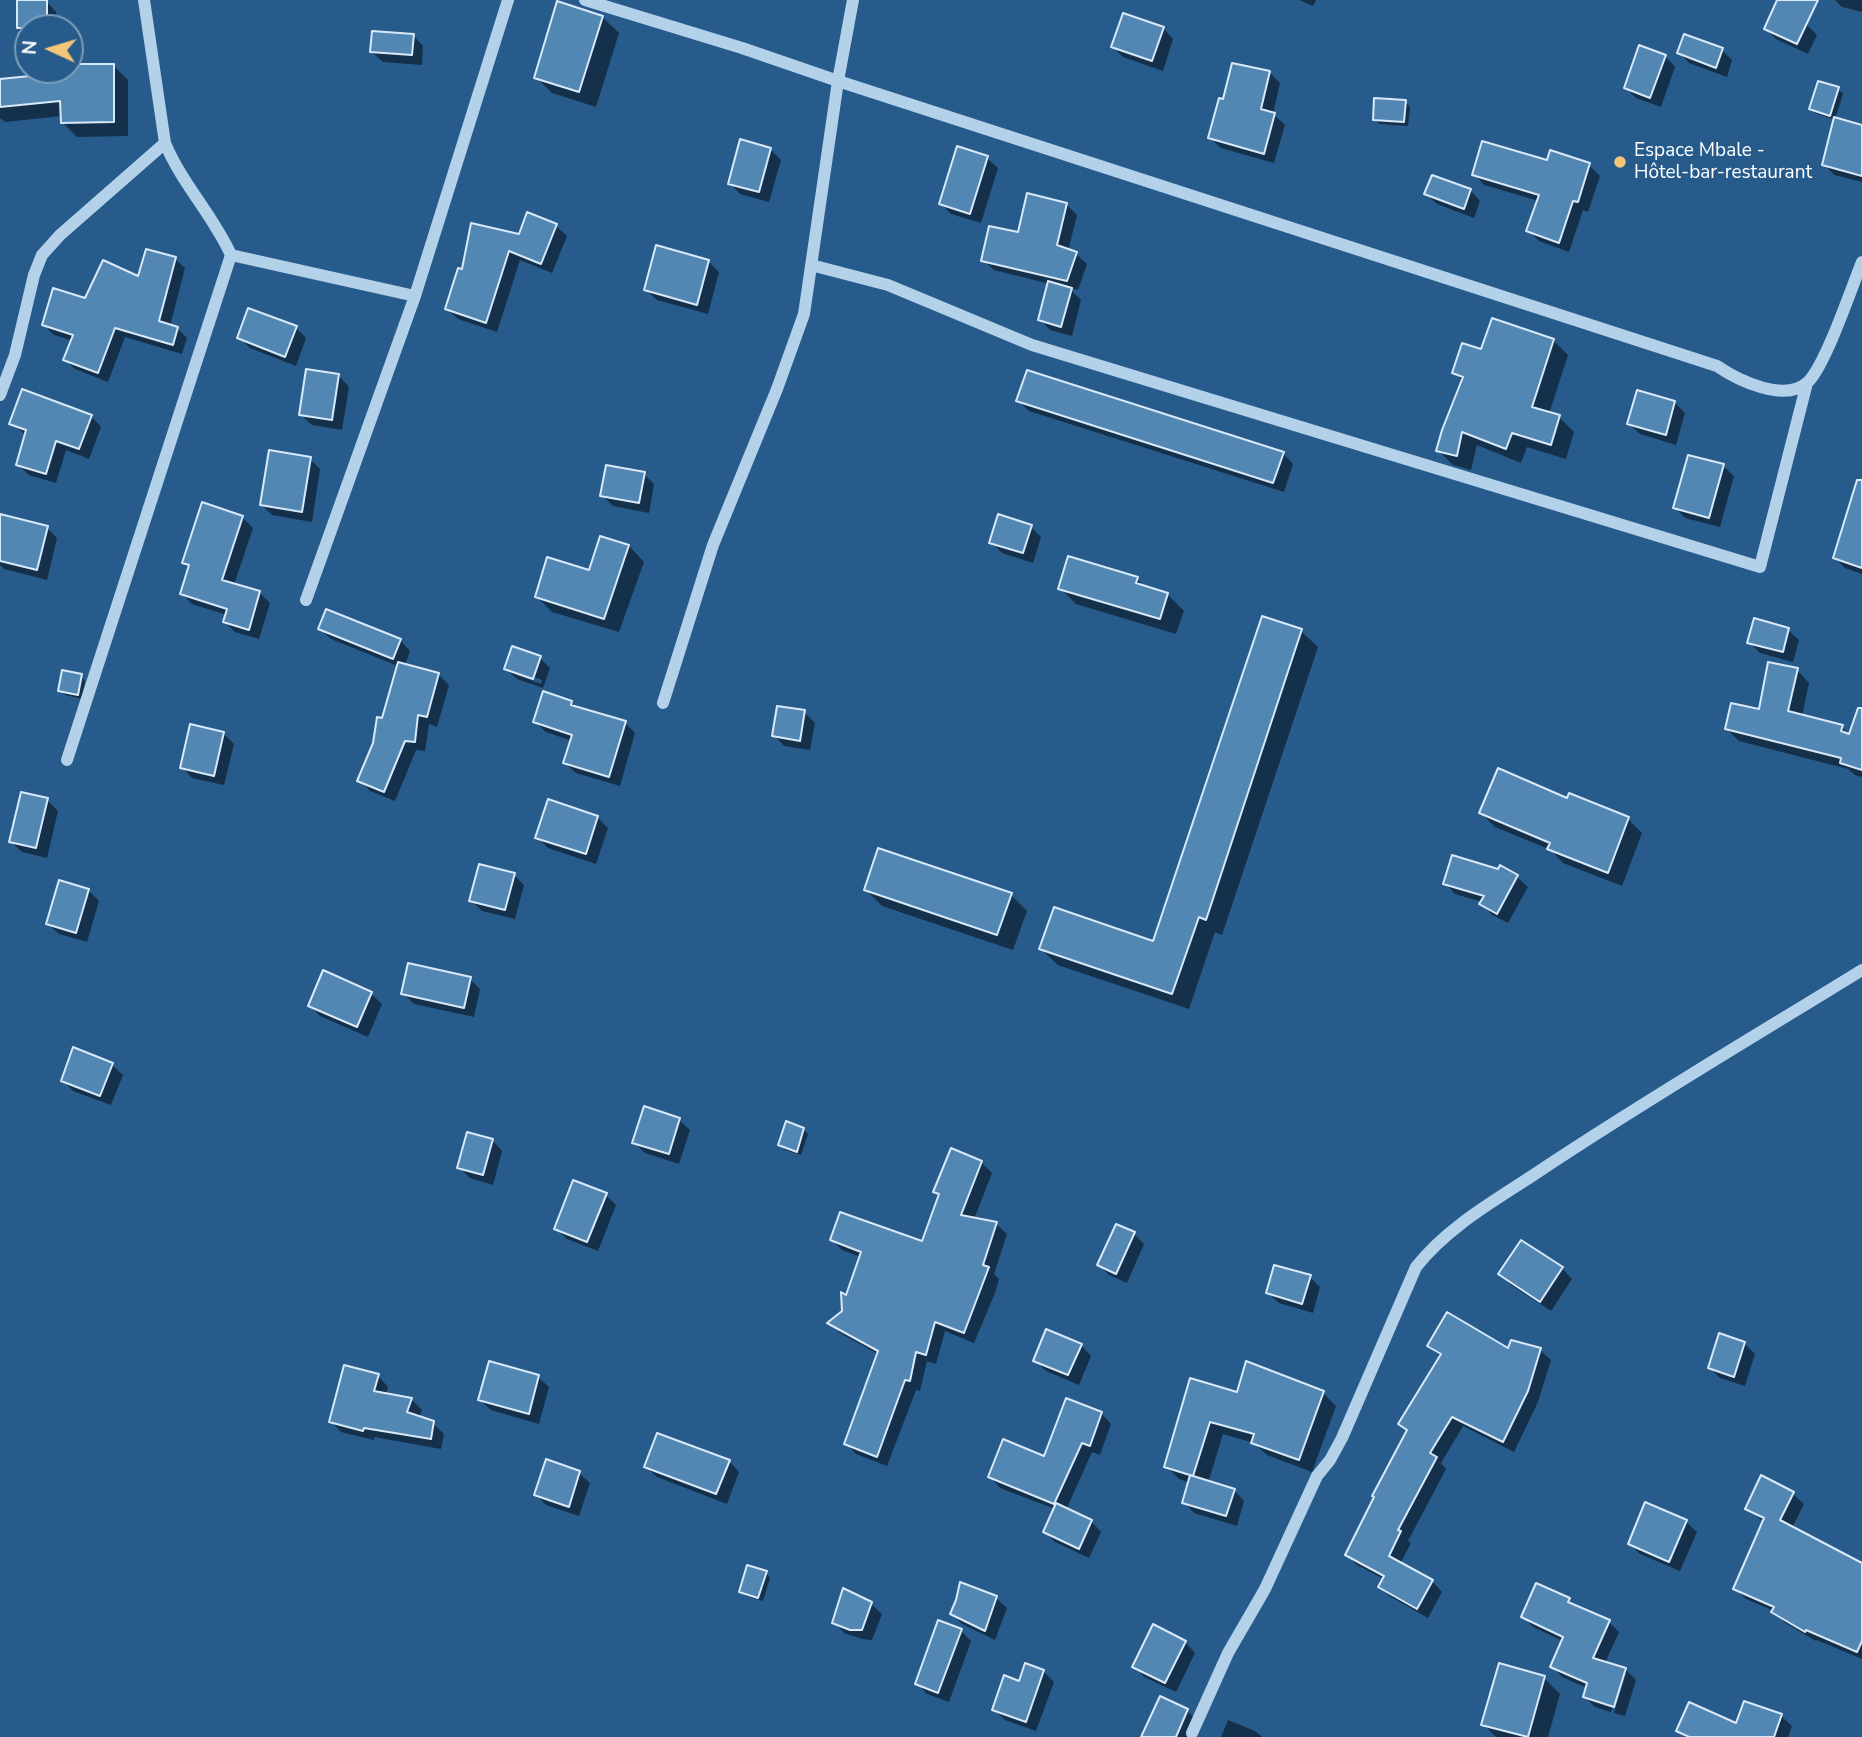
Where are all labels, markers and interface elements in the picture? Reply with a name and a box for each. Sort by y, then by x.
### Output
north arrow [14,14,84,84]
text: N [17,40,44,56]
place label: Espace Mbale - Hôtel-bar-restaurant [1634,140,1812,184]
marker: Espace Mbale - Hôtel-bar-restaurant [1612,154,1628,170]

